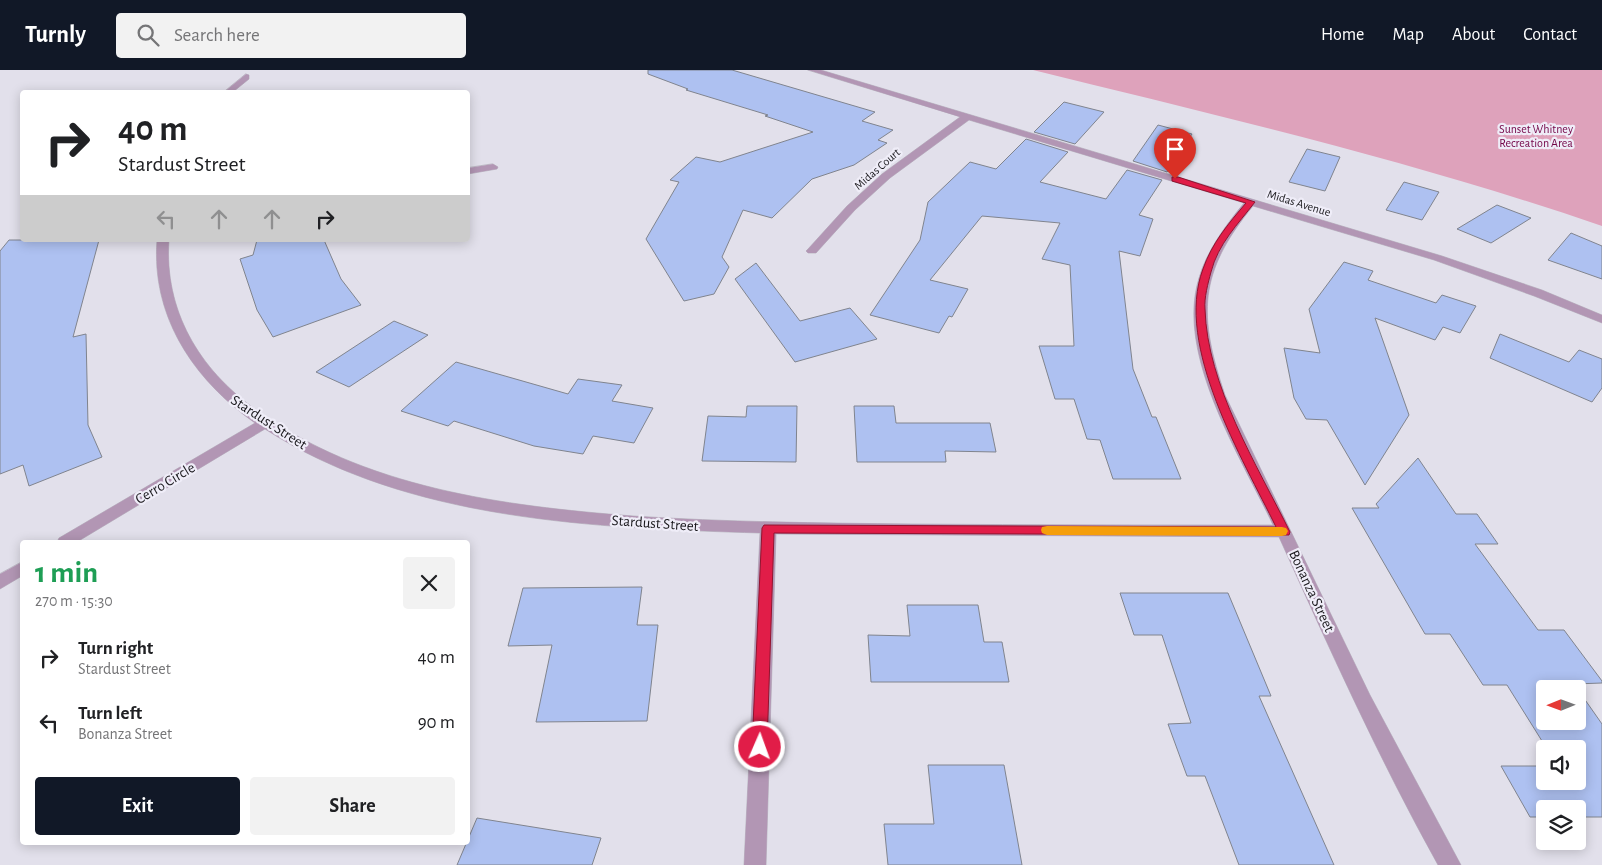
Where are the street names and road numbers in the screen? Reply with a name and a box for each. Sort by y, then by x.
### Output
street label: Midas Court [852,146,902,192]
street label: Midas Avenue [1266,188,1332,218]
street label: Stardust Street [228,392,309,453]
street label: Cerro Circle [133,460,198,507]
street label: Stardust Street [611,513,699,534]
street label: Bonanza Street [1286,548,1337,635]

